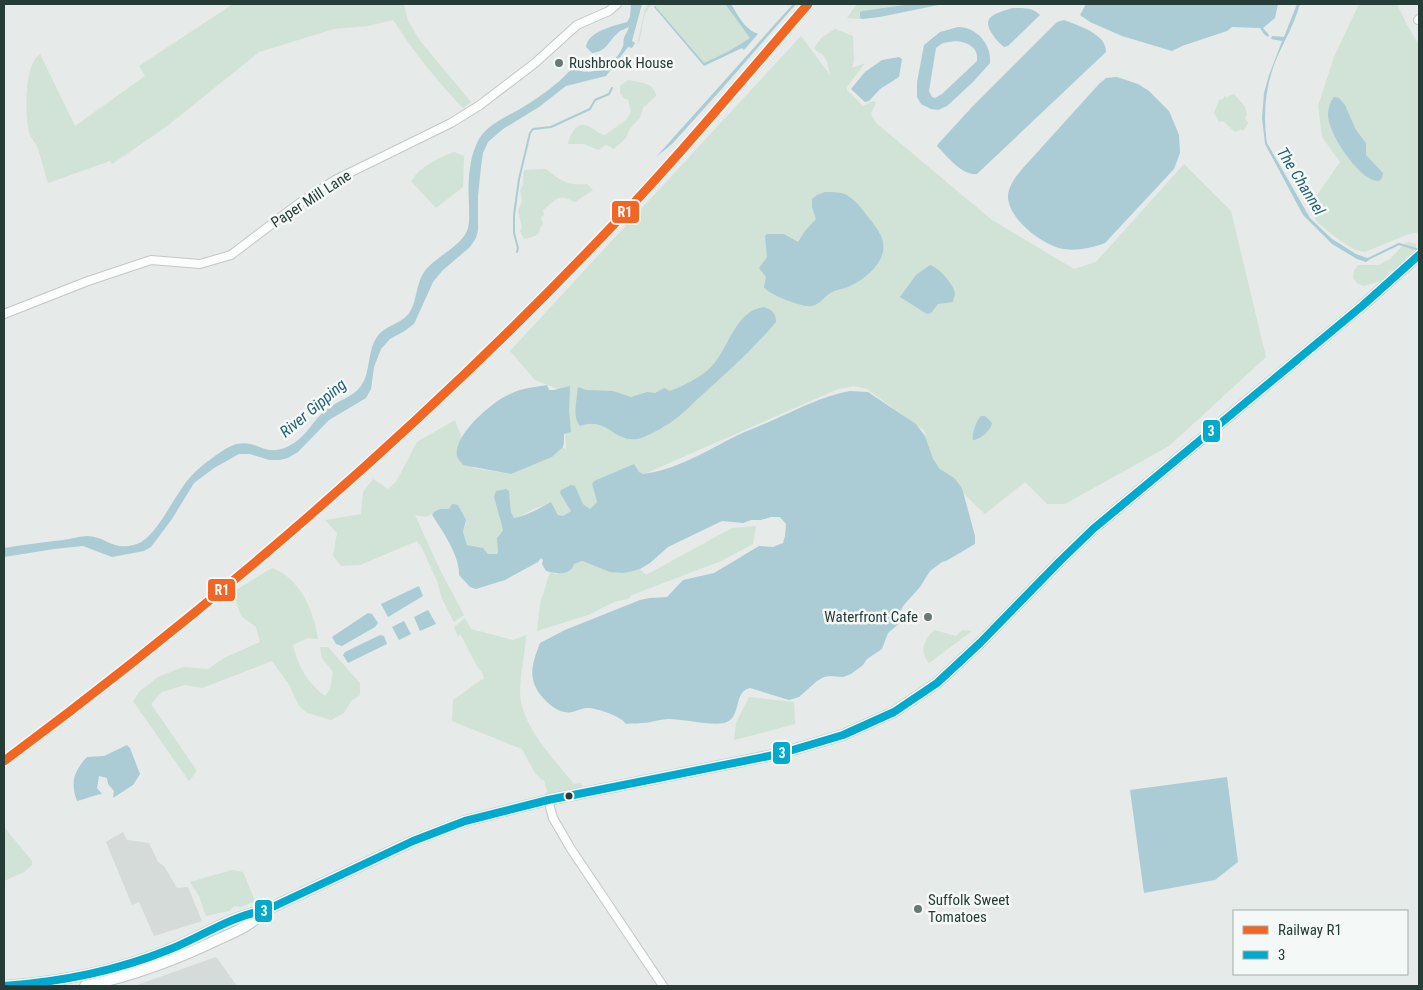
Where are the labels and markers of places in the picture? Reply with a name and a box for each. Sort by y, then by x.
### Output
place label: Rushbrook House [569,54,673,72]
marker: Rushbrook House [553,57,565,69]
place label: Waterfront Cafe [824,608,918,626]
marker: Waterfront Cafe [922,611,934,623]
unlabelled marker [564,791,574,801]
place label: Suffolk Sweet Tomatoes [928,891,1010,926]
marker: Suffolk Sweet Tomatoes [912,903,924,915]

